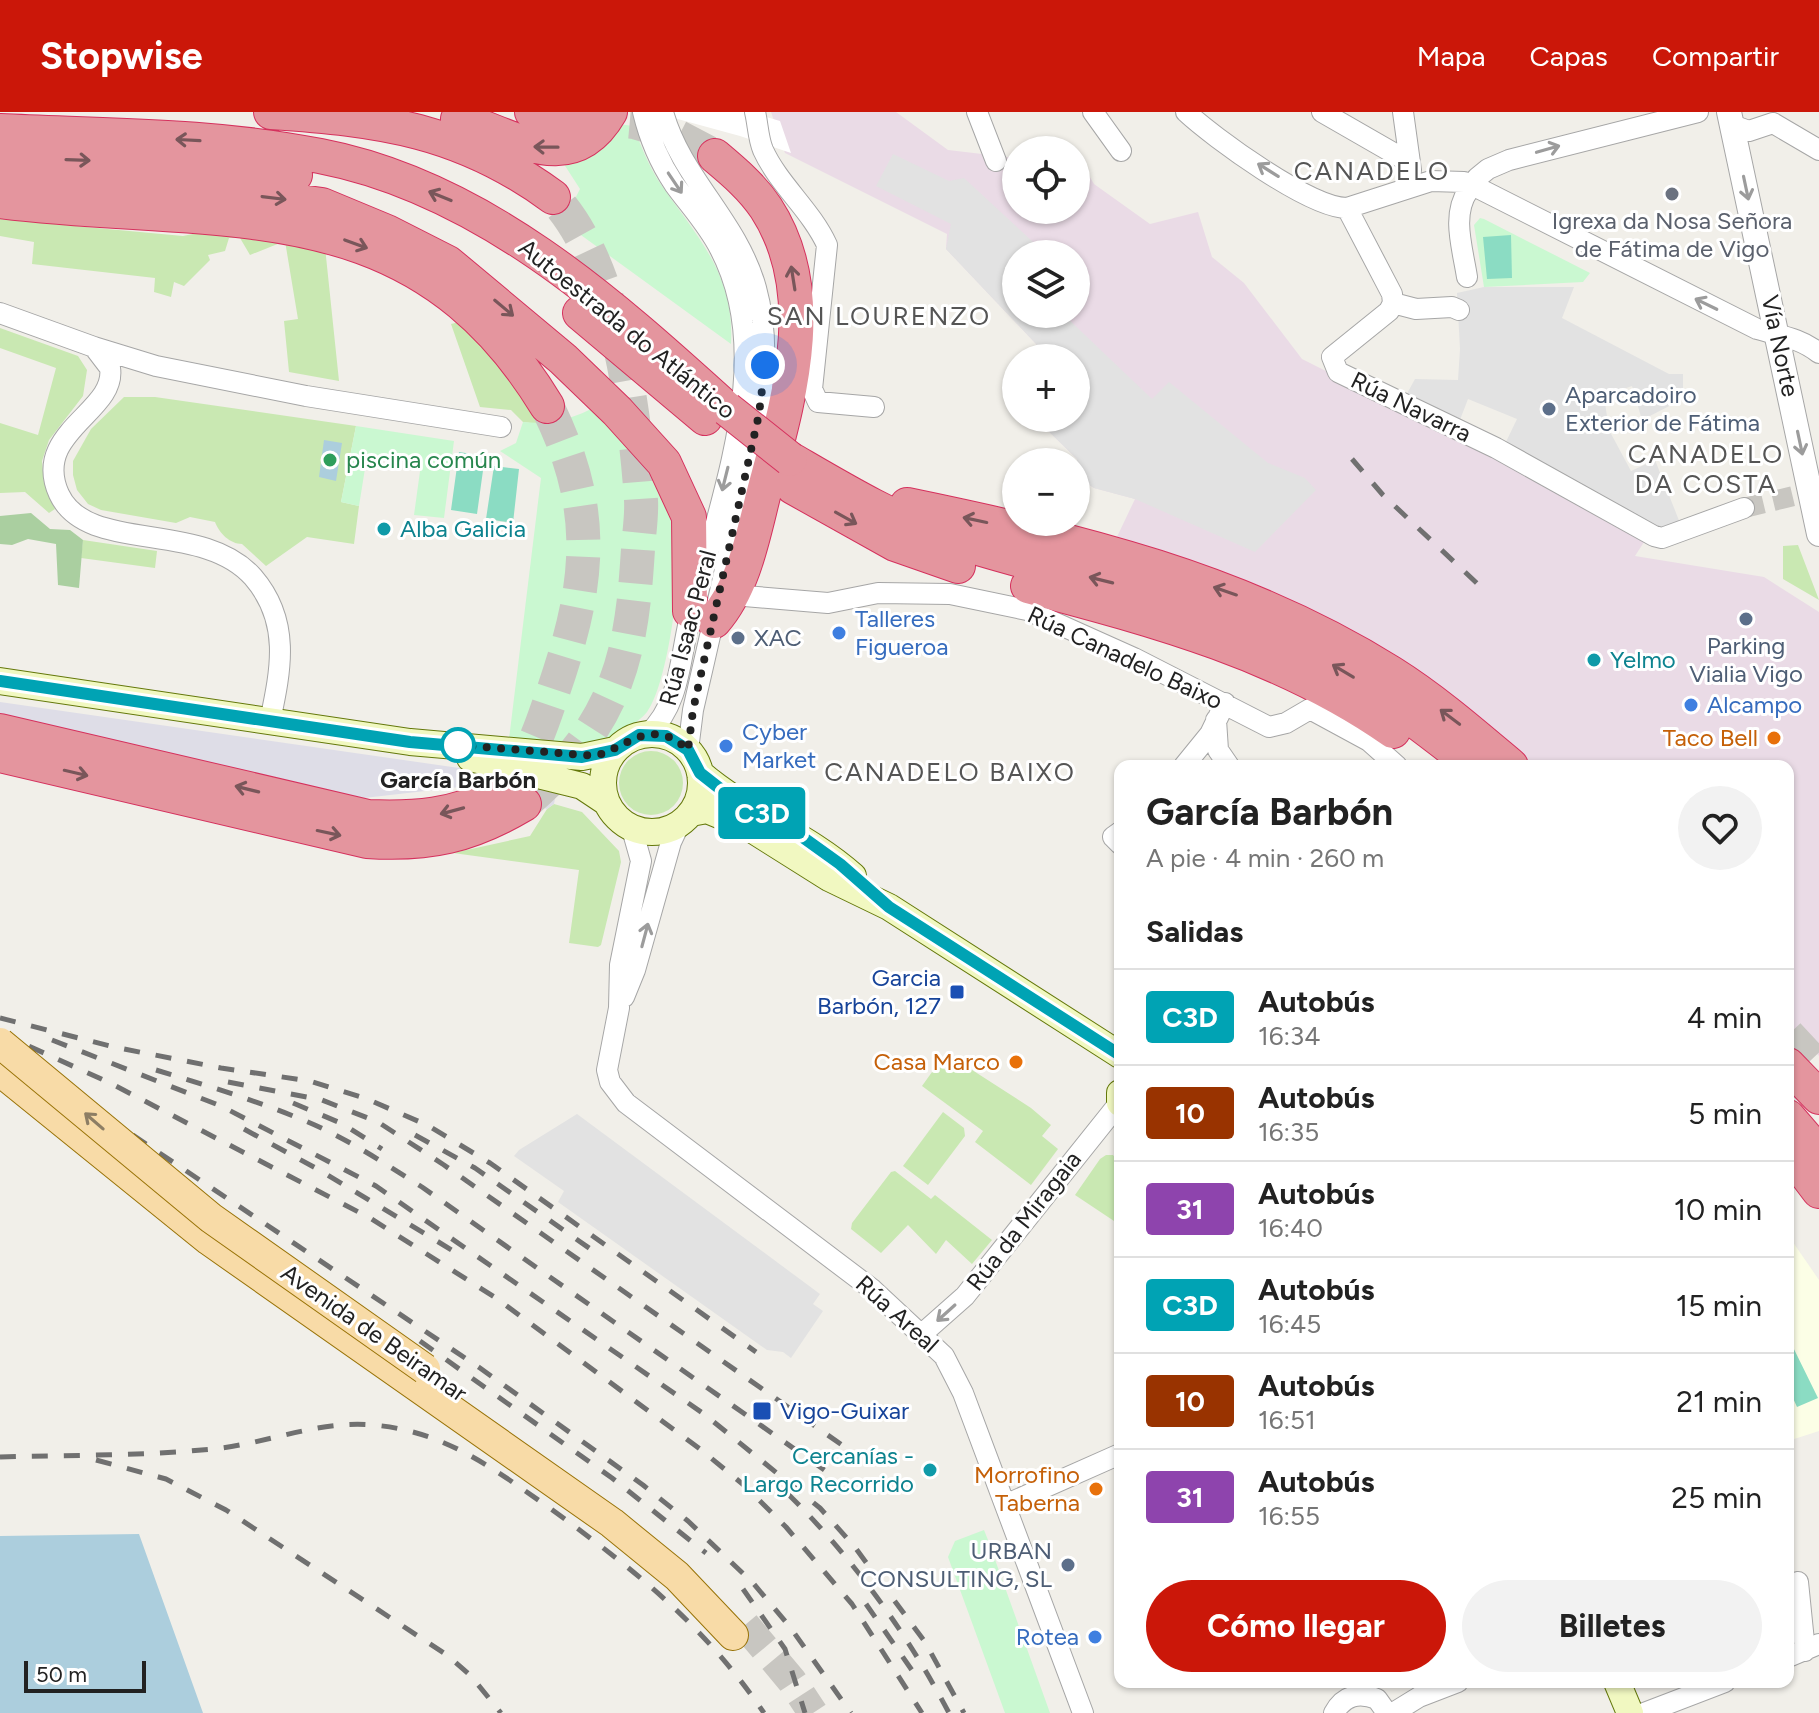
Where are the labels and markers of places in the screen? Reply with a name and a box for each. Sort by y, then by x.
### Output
marker: Igrexa da Nosa Señora de Fátima de Vigo [1663,185,1681,203]
place label: Igrexa da Nosa Señora de Fátima de Vigo [1552,206,1792,263]
place label: Aparcadoiro Exterior de Fátima [1565,380,1760,437]
marker: Aparcadoiro Exterior de Fátima [1540,400,1558,418]
place label: piscina común [346,445,501,474]
marker: piscina común [321,451,339,469]
place label: Alba Galicia [400,514,526,543]
marker: Alba Galicia [375,520,393,538]
place label: Talleres Figueroa [855,604,948,661]
marker: Parking Vialia Vigo [1737,610,1755,628]
place label: XAC [754,623,802,652]
marker: Talleres Figueroa [830,624,848,642]
marker: XAC [729,629,747,647]
place label: Parking Vialia Vigo [1689,631,1803,688]
place label: Yelmo [1610,645,1676,674]
marker: Yelmo [1585,651,1603,669]
place label: Alcampo [1707,690,1802,719]
marker: Alcampo [1682,696,1700,714]
place label: Cyber Market [742,717,816,774]
place label: Taco Bell [1663,723,1758,752]
marker: García Barbón [441,728,475,762]
marker: Taco Bell [1765,729,1783,747]
marker: Cyber Market [717,737,735,755]
place label: García Barbón [380,765,536,794]
place label: Garcia Barbón, 127 [817,963,941,1020]
marker: Garcia Barbón, 127 [948,983,966,1001]
place label: Casa Marco [874,1047,1000,1076]
marker: Casa Marco [1007,1053,1025,1071]
place label: Vigo-Guixar [780,1396,909,1425]
marker: Vigo-Guixar [751,1400,773,1422]
place label: Cercanías - Largo Recorrido [742,1441,914,1498]
place label: Morrofino Taberna [974,1460,1080,1517]
marker: Cercanías - Largo Recorrido [921,1461,939,1479]
marker: Morrofino Taberna [1087,1480,1105,1498]
place label: URBAN CONSULTING, SL [860,1536,1053,1593]
marker: URBAN CONSULTING, SL [1059,1556,1077,1574]
place label: Rotea [1016,1622,1079,1651]
marker: Rotea [1086,1628,1104,1646]

